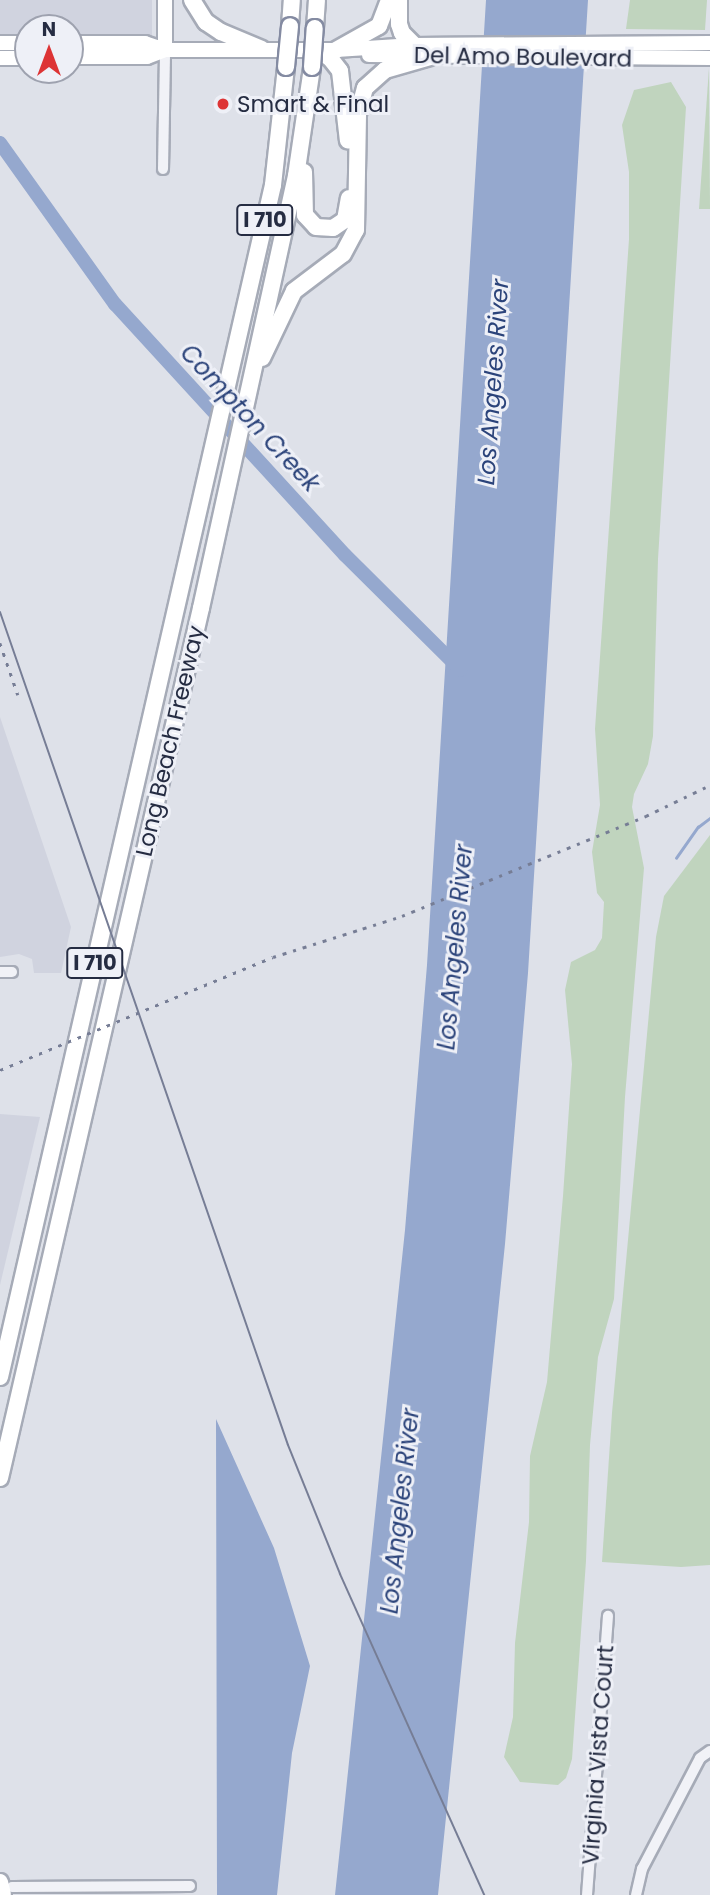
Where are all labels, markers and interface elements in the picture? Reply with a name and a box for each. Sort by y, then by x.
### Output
north arrow [14,14,84,84]
text: N [42,16,56,43]
street label: Del Amo Boulevard [414,41,632,73]
place label: Smart & Final [237,90,389,118]
marker: Smart & Final [215,96,231,112]
road number: I 710 [235,202,295,238]
water label: Los Angeles River [471,278,515,486]
water label: Compton Creek [174,338,326,498]
street label: Long Beach Freeway [130,623,210,859]
water label: Los Angeles River [432,843,478,1051]
road number: I 710 [65,946,125,981]
water label: Los Angeles River [375,1407,425,1615]
street label: Virginia Vista Court [577,1644,619,1866]

